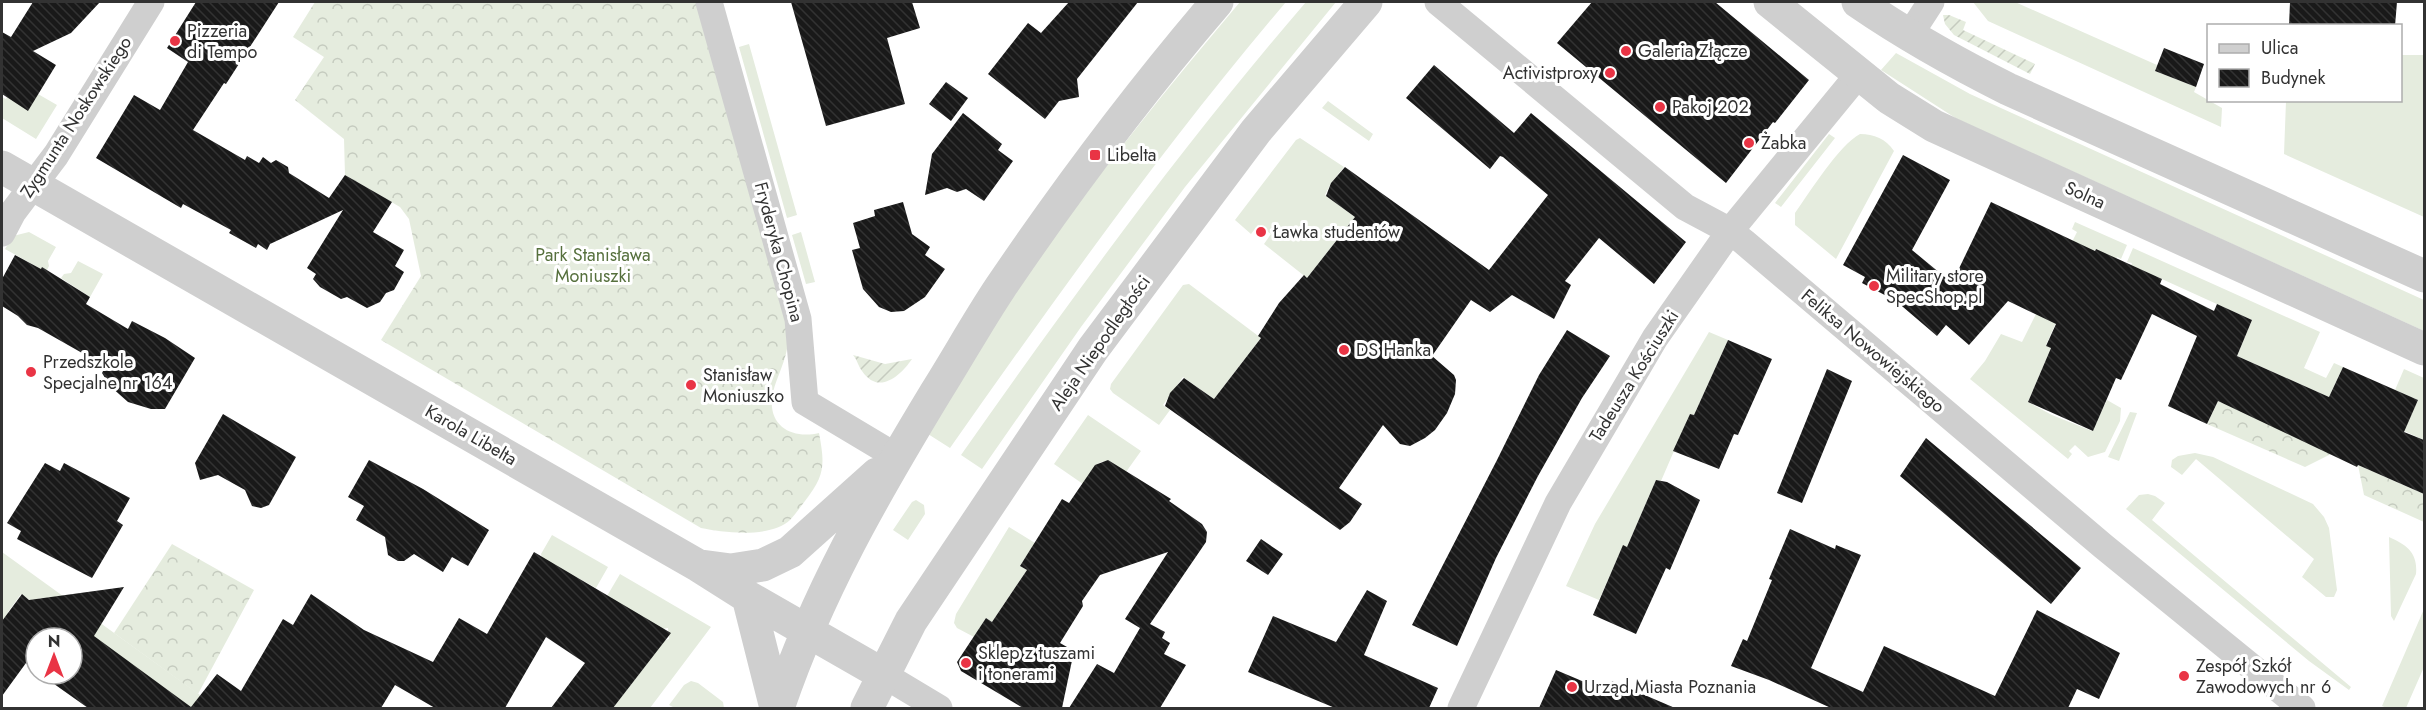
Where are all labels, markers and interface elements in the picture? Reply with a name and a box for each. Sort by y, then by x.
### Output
place label: Pizzeria di Tempo [187,18,257,65]
legend [2207,24,2402,102]
street label: Zygmunta Noskowskiego [14,31,138,203]
marker: Pizzeria di Tempo [168,34,182,48]
text: Ulica [2261,35,2298,61]
place label: Galeria Złącze [1638,38,1748,64]
marker: Galeria Złącze [1619,44,1633,58]
place label: Activistproxy [1503,60,1598,86]
text: Budynek [2261,65,2325,91]
marker: Activistproxy [1603,66,1617,80]
place label: Pakoj 202 [1672,94,1749,120]
marker: Pakoj 202 [1653,100,1667,114]
place label: Żabka [1761,130,1806,156]
marker: Żabka [1742,136,1756,150]
place label: Libelta [1107,142,1156,168]
marker: Libelta [1088,148,1102,162]
street label: Solna [2061,175,2109,215]
street label: Fryderyka Chopina [748,179,810,325]
place label: Ławka studentów [1272,219,1401,245]
marker: Ławka studentów [1254,225,1268,239]
park label: Park Stanisława Moniuszki [535,242,651,289]
place label: Military store SpecShop.pl [1886,263,1984,310]
street label: Aleja Niepodległości [1043,270,1157,416]
marker: Military store SpecShop.pl [1867,279,1881,293]
street label: Feliksa Nowowiejskiego [1795,283,1951,419]
street label: Tadeusza Kościuszki [1583,305,1685,447]
place label: DS Hanka [1356,337,1431,363]
marker: DS Hanka [1337,343,1351,357]
place label: Przedszkole Specjalne nr 164 [43,349,172,396]
place label: Stanisław Moniuszko [703,362,784,409]
marker: Przedszkole Specjalne nr 164 [24,365,38,379]
marker: Stanisław Moniuszko [684,378,698,392]
street label: Karola Libelta [420,398,522,472]
north arrow [24,626,84,686]
text: N [48,630,60,653]
place label: Sklep z tuszami i tonerami [978,640,1095,687]
place label: Zespół Szkół Zawodowych nr 6 [2196,653,2331,700]
marker: Sklep z tuszami i tonerami [959,656,973,670]
marker: Zespół Szkół Zawodowych nr 6 [2177,669,2191,683]
place label: Urząd Miasta Poznania [1584,674,1756,700]
marker: Urząd Miasta Poznania [1565,680,1579,694]

